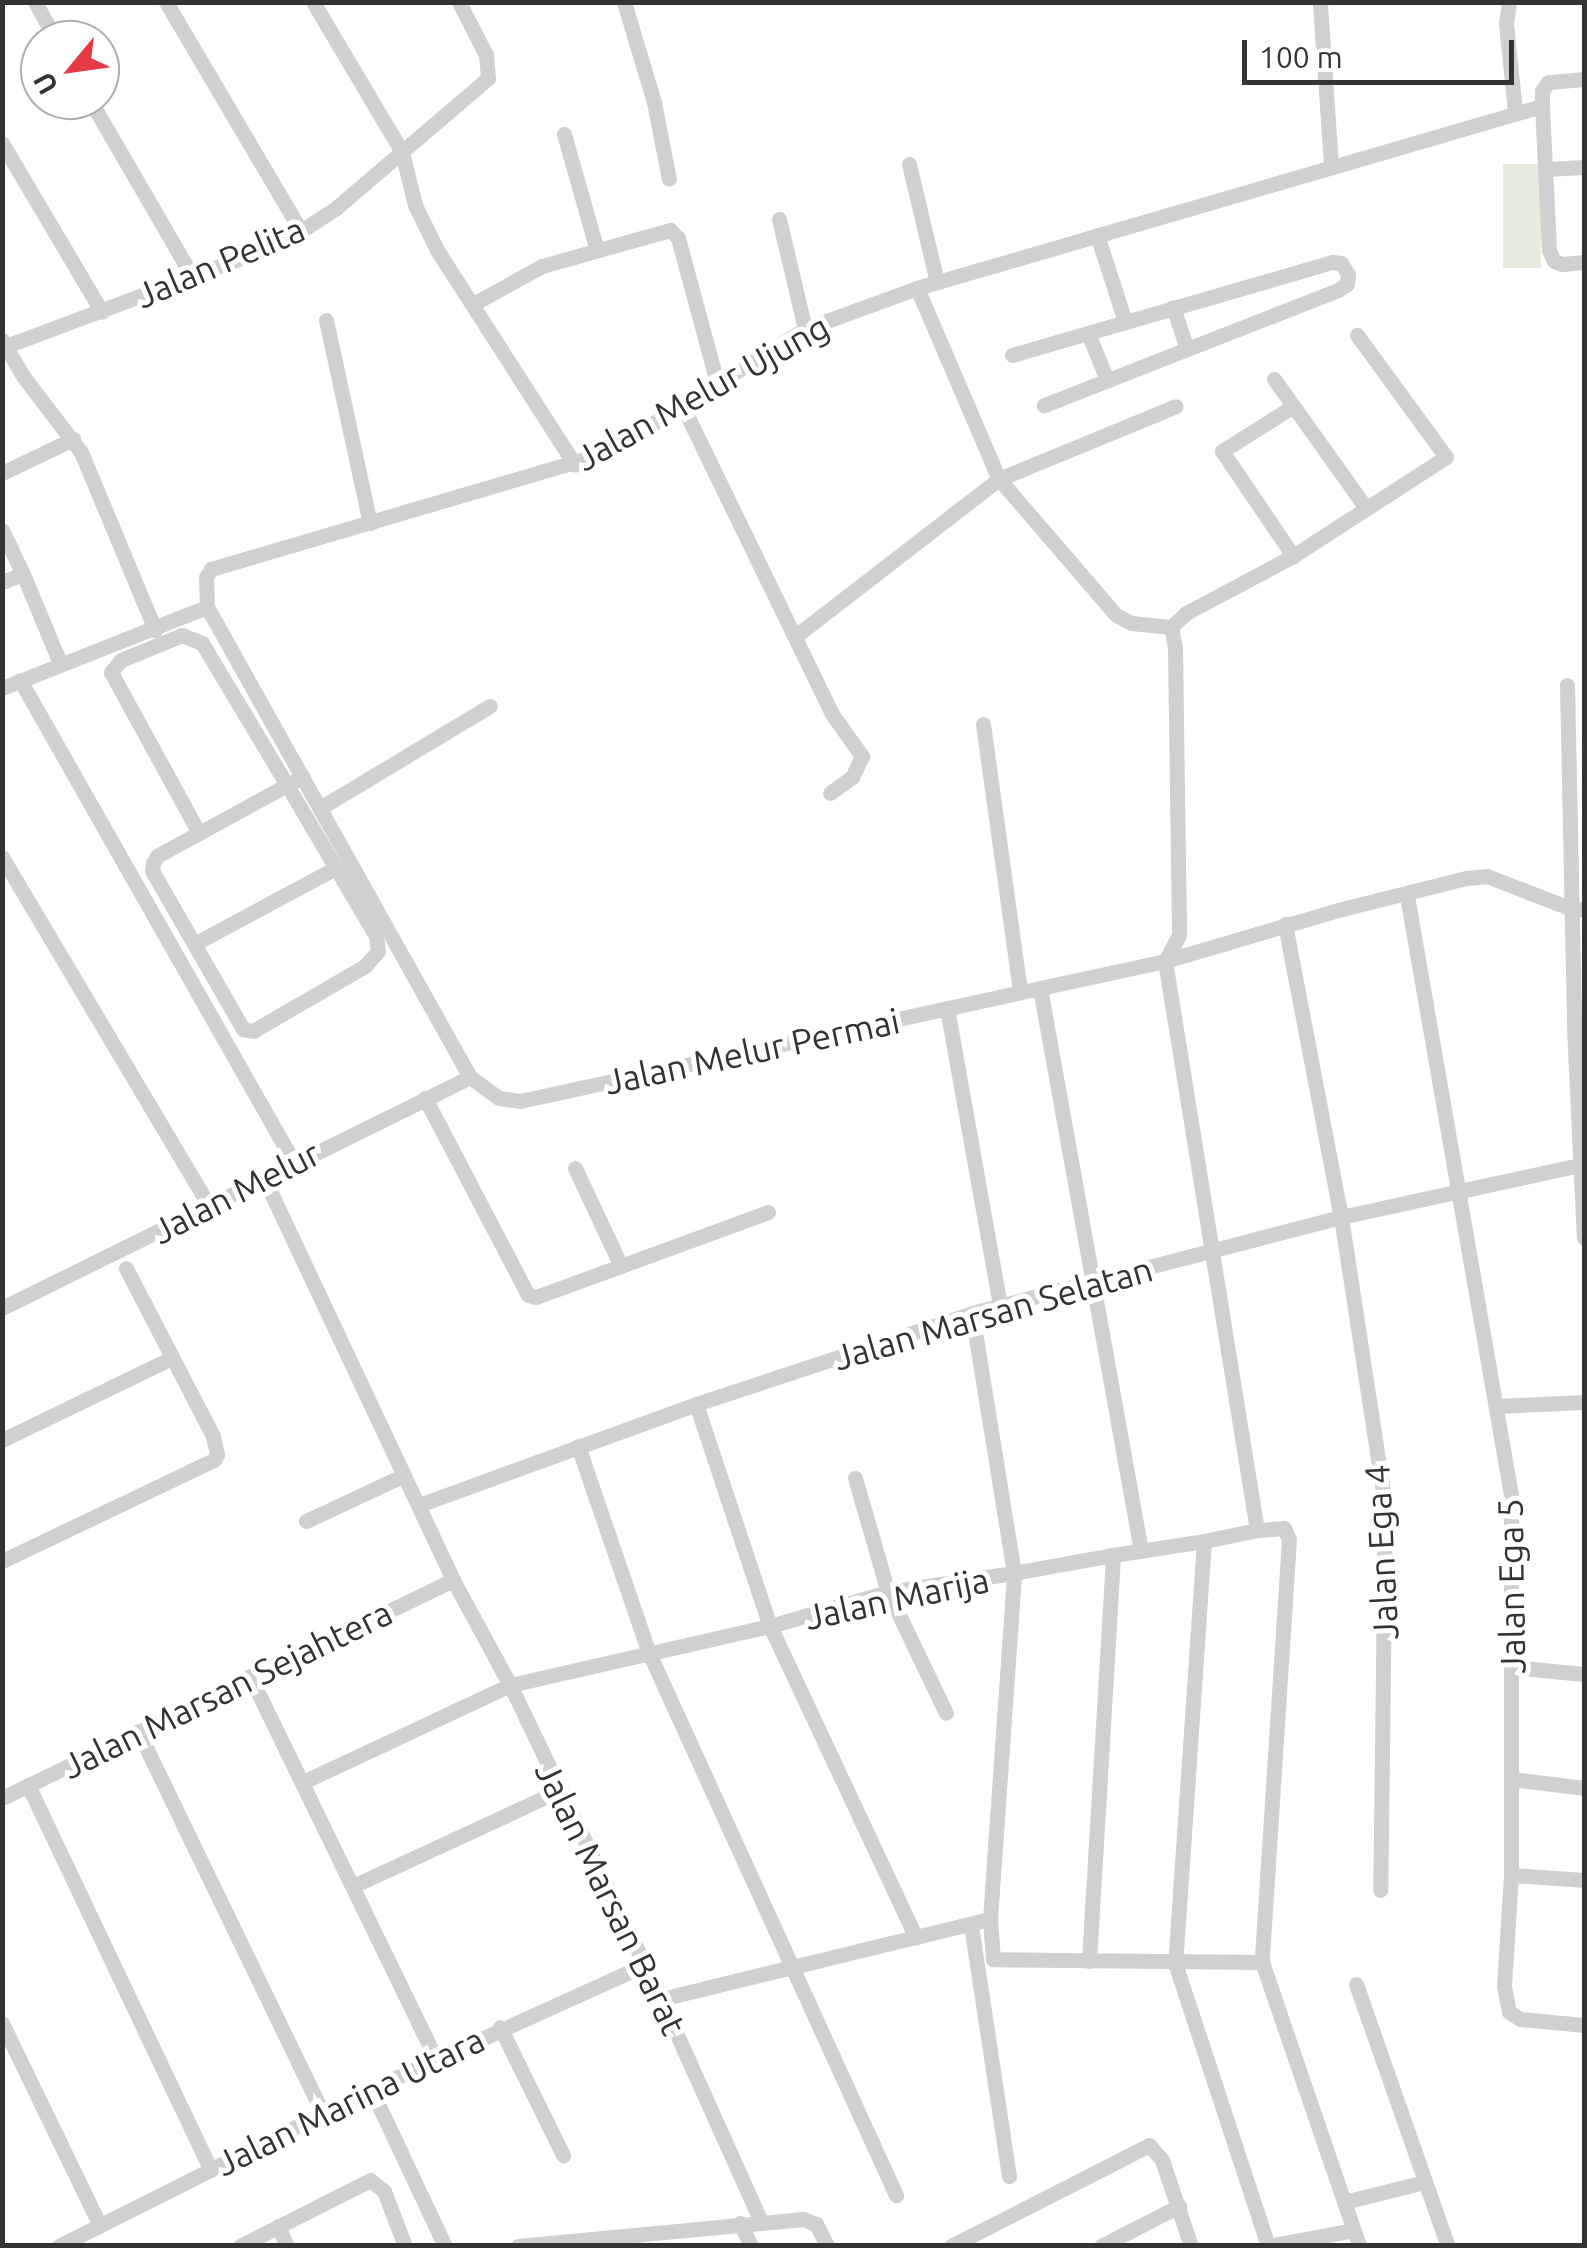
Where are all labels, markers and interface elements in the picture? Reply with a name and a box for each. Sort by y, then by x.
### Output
north arrow [20,20,120,120]
scale bar [1247,20,1520,82]
text: 100 m [1259,40,1343,74]
text: U [27,68,63,100]
street label: Jalan Pelita [129,208,311,316]
street label: Jalan Melur Ujung [568,305,836,479]
street label: Jalan Melur Permai [601,999,903,1103]
street label: Jalan Melur [145,1132,327,1252]
street label: Jalan Marsan Selatan [829,1247,1157,1379]
street label: Jalan Ega 4 [1355,1463,1407,1641]
street label: Jalan Ega 5 [1488,1498,1534,1674]
street label: Jalan Marija [801,1558,993,1638]
street label: Jalan Marsan Sejahtera [55,1591,399,1787]
street label: Jalan Marsan Barat [527,1755,695,2041]
street label: Jalan Marina Utara [209,2018,491,2184]

